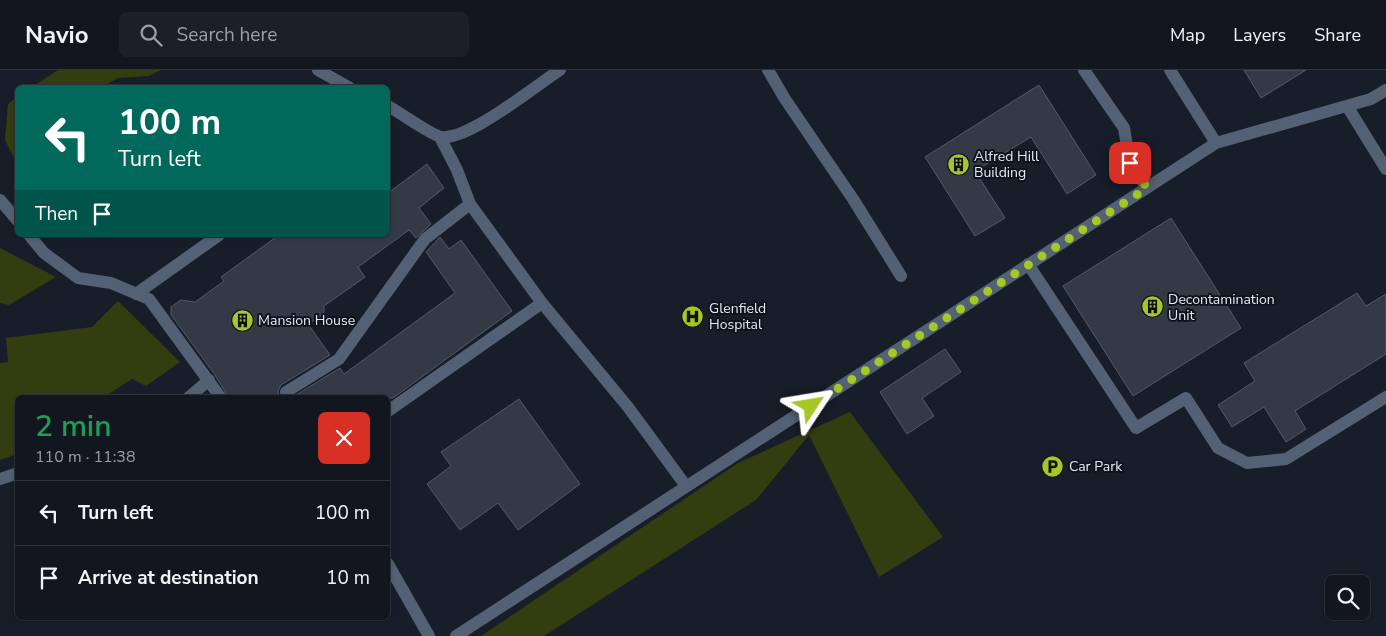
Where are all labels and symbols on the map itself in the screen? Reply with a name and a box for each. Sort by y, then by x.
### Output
pin [1109,142,1151,184]
place label: Alfred Hill Building [974,147,1040,182]
building icon: Alfred Hill Building [946,152,970,176]
place label: Decontamination Unit [1168,290,1275,325]
building icon: Decontamination Unit [1140,295,1164,319]
place label: Glenfield Hospital [709,299,766,334]
hospital icon: Glenfield Hospital [681,304,705,328]
building icon: Mansion House [230,308,254,332]
place label: Mansion House [258,311,355,330]
position arrow [784,379,836,431]
parking icon: Car Park [1041,454,1065,478]
place label: Car Park [1069,457,1123,476]

